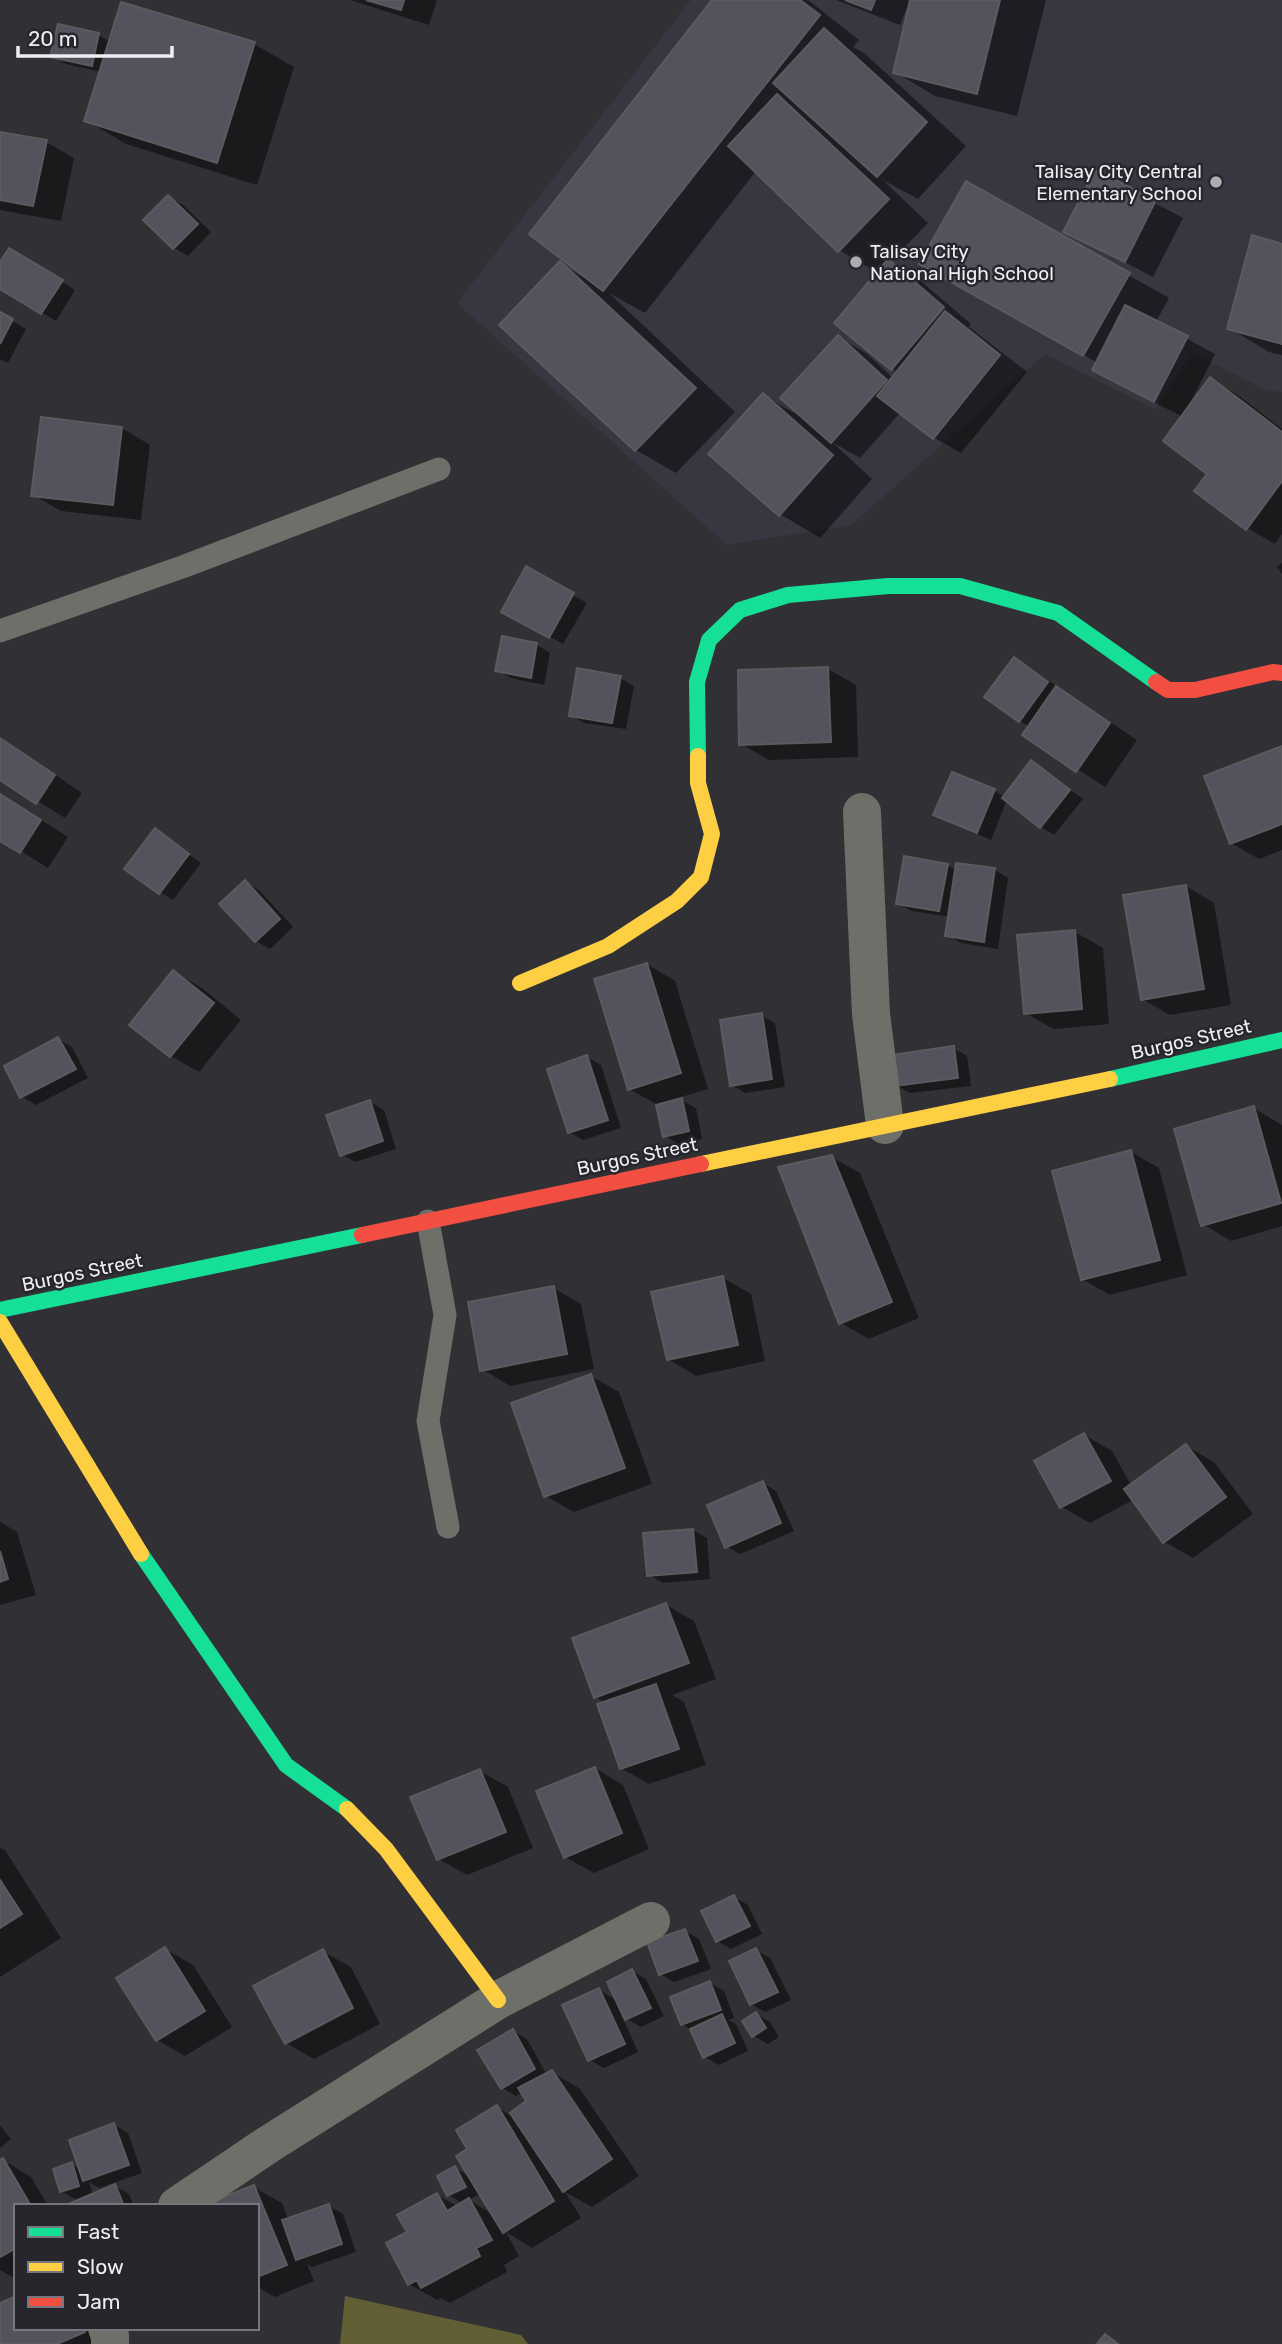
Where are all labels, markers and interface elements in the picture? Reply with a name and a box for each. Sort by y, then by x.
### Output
scale bar [18,14,172,58]
text: 20 m [28,26,77,51]
place label: Talisay City Central Elementary School [1035,160,1202,205]
marker: Talisay City Central Elementary School [1208,174,1224,190]
place label: Talisay City National High School [870,240,1054,285]
marker: Talisay City National High School [848,254,864,270]
street label: Burgos Street [1129,1014,1254,1064]
street label: Burgos Street [575,1132,700,1180]
street label: Burgos Street [20,1248,145,1296]
legend [14,2204,259,2330]
text: Fast [77,2219,119,2244]
text: Slow [77,2254,124,2279]
text: Jam [77,2289,121,2314]

